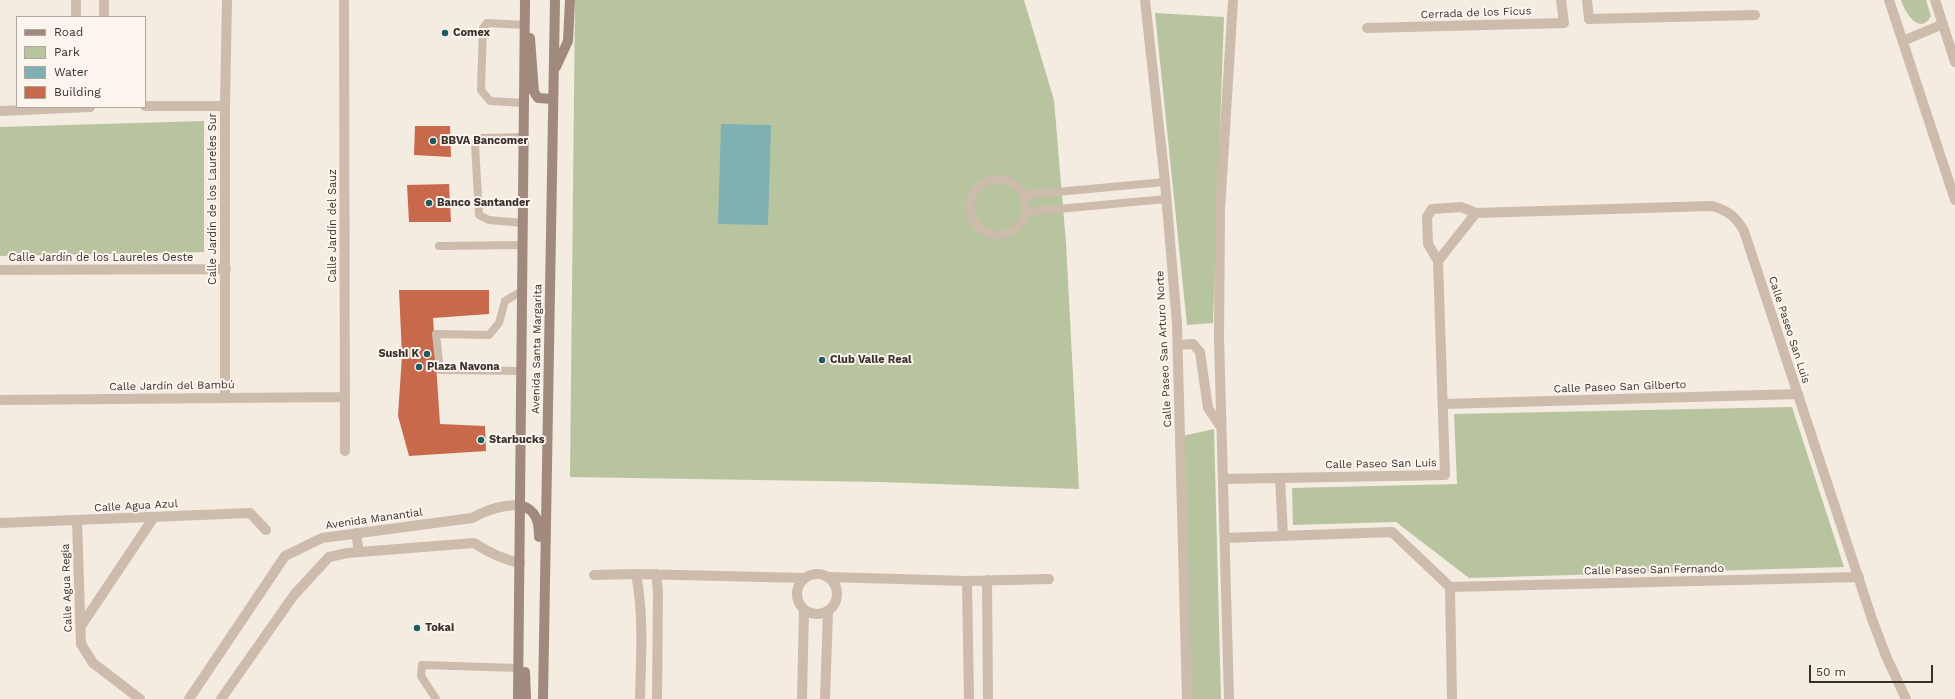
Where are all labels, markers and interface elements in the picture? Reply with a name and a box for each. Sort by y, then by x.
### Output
street label: Cerrada de los Ficus [1420,4,1532,22]
legend [16,16,146,108]
text: Road [54,25,83,39]
place label: Comex [453,26,490,40]
marker: Comex [440,28,450,38]
text: Park [54,45,80,59]
text: Water [54,65,88,79]
text: Building [54,85,101,99]
street label: Calle Jardín de los Laureles Sur [206,113,220,285]
place label: BBVA Bancomer [441,134,528,148]
marker: BBVA Bancomer [428,136,438,146]
street label: Calle Jardín del Sauz [326,169,340,283]
place label: Banco Santander [437,196,530,210]
marker: Banco Santander [424,198,434,208]
street label: Calle Jardín de los Laureles Oeste [9,251,193,265]
street label: Calle Paseo San Arturo Norte [1153,270,1175,428]
street label: Calle Paseo San Luis [1765,275,1813,385]
street label: Avenida Santa Margarita [529,284,545,414]
place label: Sushi K [378,347,419,361]
marker: Sushi K [422,349,432,359]
place label: Club Valle Real [830,353,912,367]
marker: Club Valle Real [817,355,827,365]
place label: Plaza Navona [427,360,500,374]
marker: Plaza Navona [414,362,424,372]
street label: Calle Jardín del Bambú [109,378,235,394]
street label: Calle Paseo San Gilberto [1553,378,1687,396]
place label: Starbucks [489,433,545,447]
marker: Starbucks [476,435,486,445]
street label: Calle Paseo San Luis [1325,456,1437,472]
street label: Calle Agua Azul [94,497,178,515]
street label: Avenida Manantial [325,506,423,532]
street label: Calle Agua Regia [59,543,75,633]
street label: Calle Paseo San Fernando [1584,562,1724,578]
place label: Tokai [425,621,454,635]
marker: Tokai [412,623,422,633]
scale bar [1811,657,1935,683]
text: 50 m [1816,665,1846,679]

